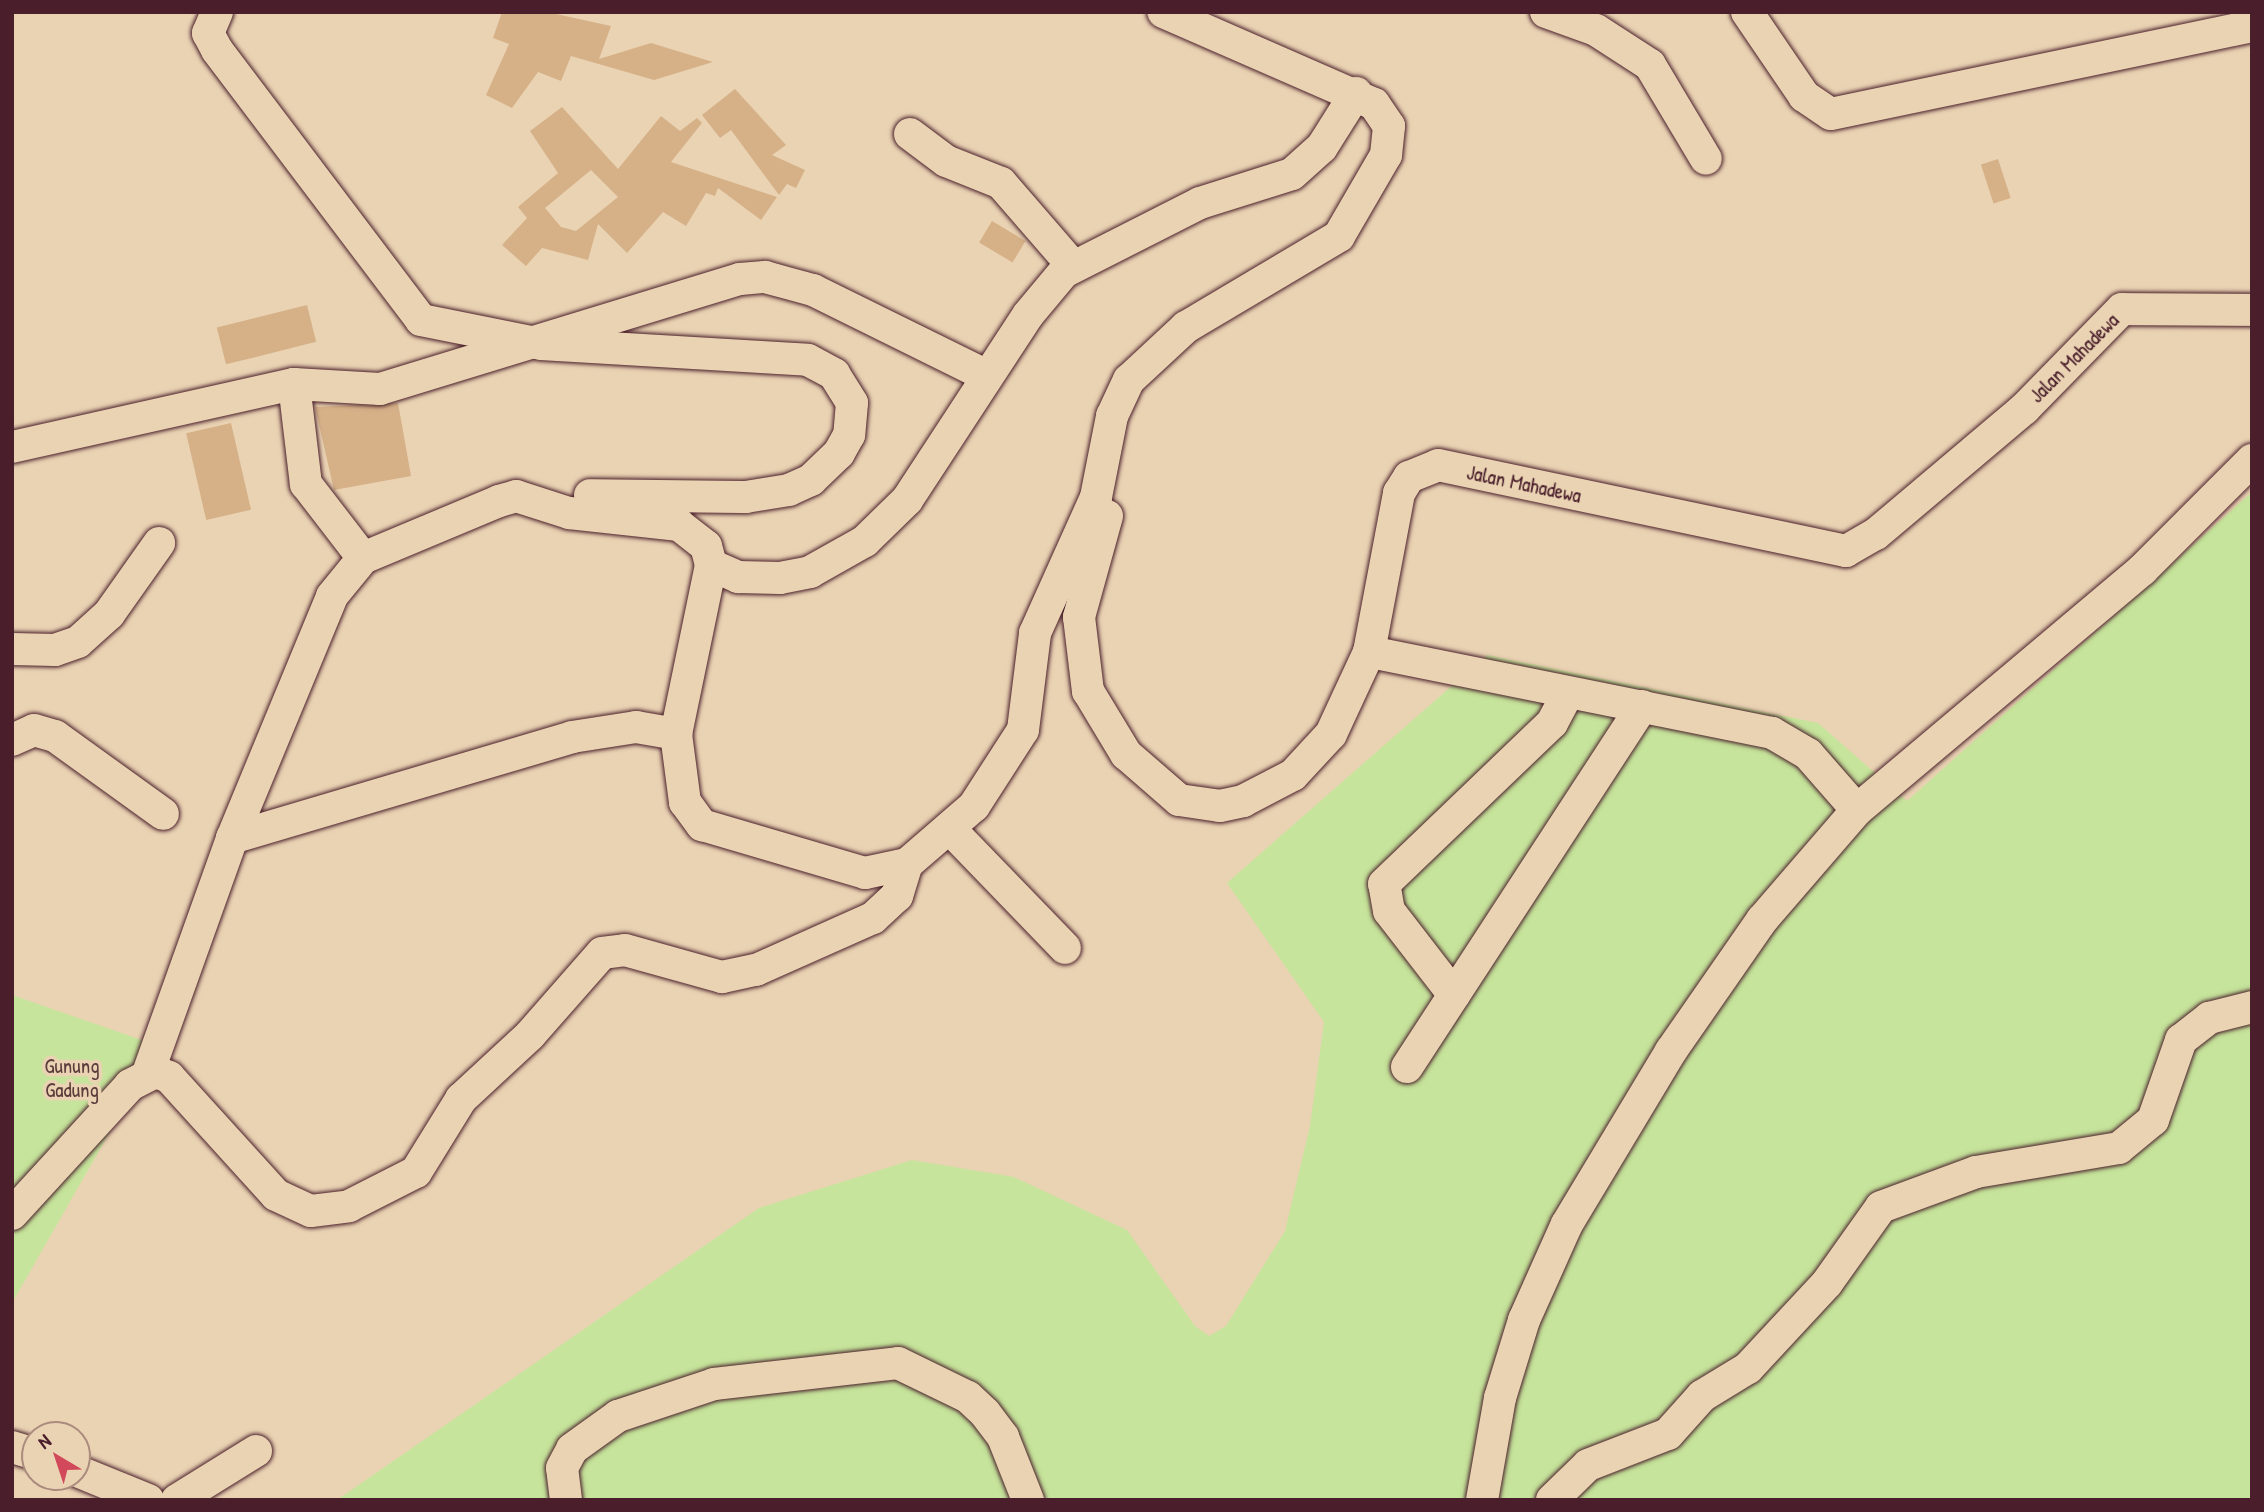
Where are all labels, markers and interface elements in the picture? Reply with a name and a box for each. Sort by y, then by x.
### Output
street label: Jalan Mahadewa [2024,308,2124,408]
street label: Jalan Mahadewa [1464,460,1584,508]
park label: Gunung Gadung [44,1053,100,1103]
north arrow [21,1421,91,1491]
text: N [32,1428,56,1455]

